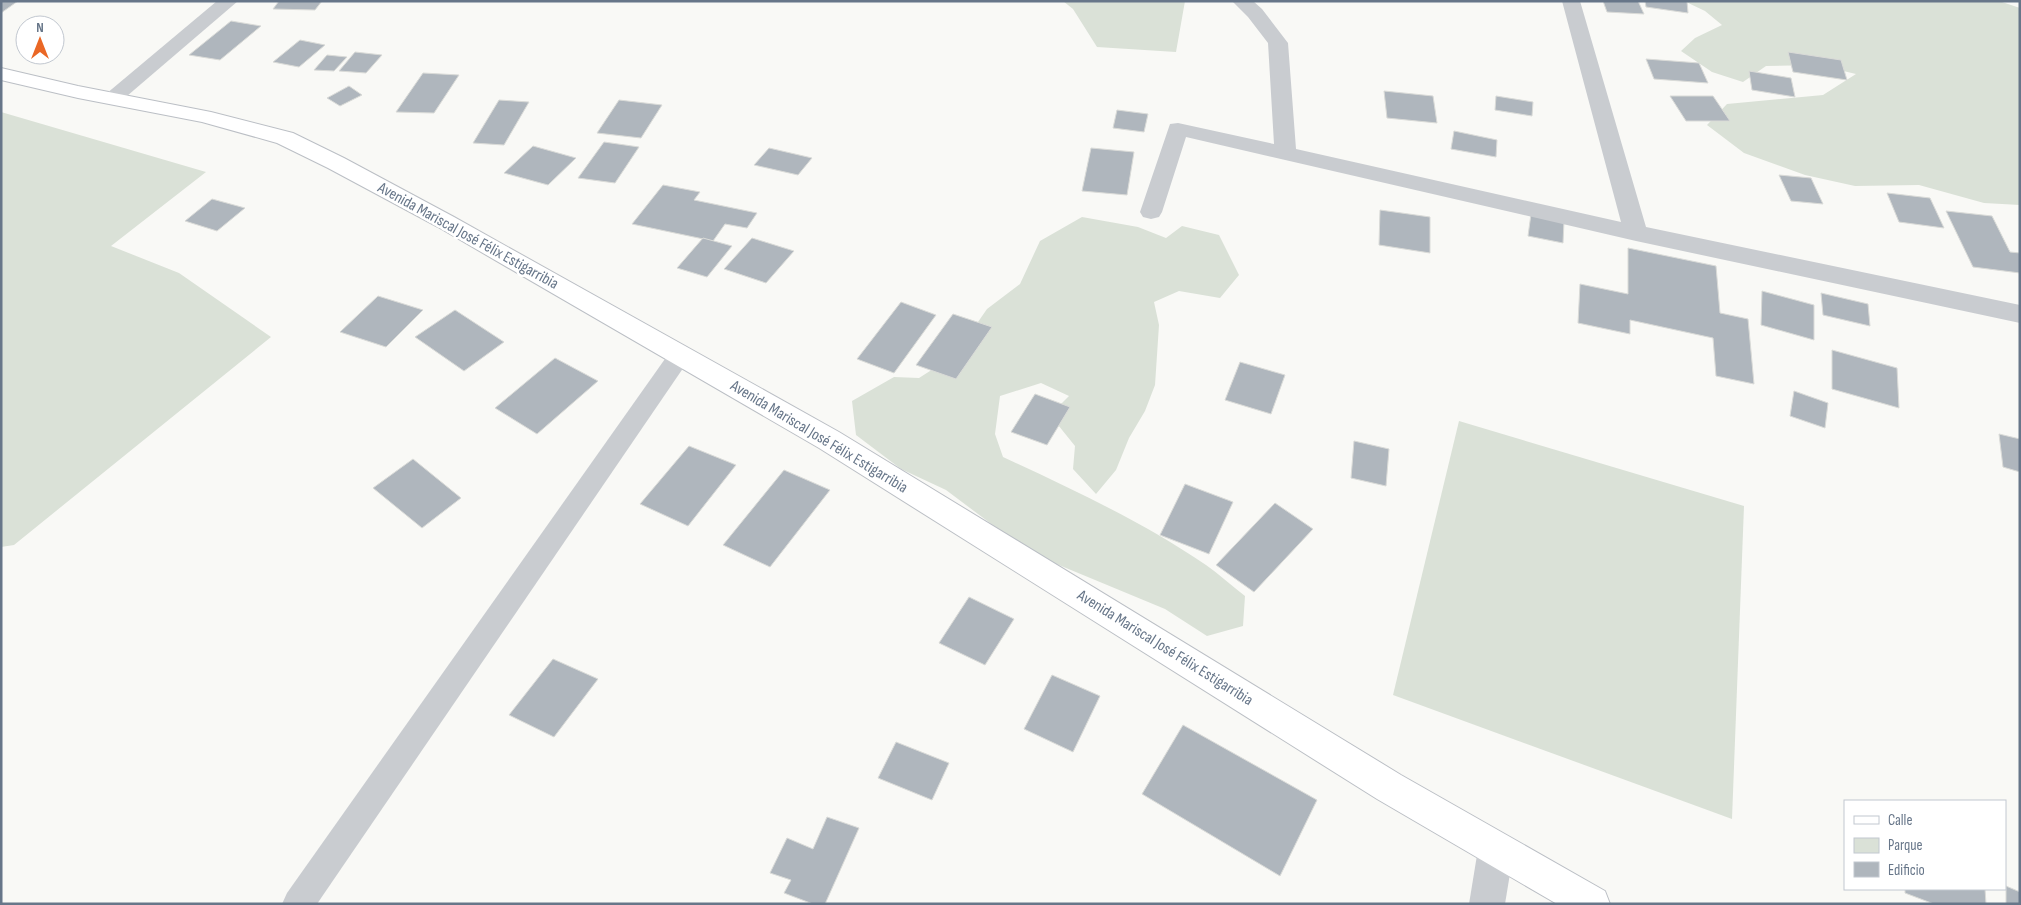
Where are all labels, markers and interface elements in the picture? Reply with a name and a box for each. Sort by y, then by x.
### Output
north arrow [15,15,65,65]
text: N [36,19,44,36]
street label: Avenida Mariscal José Félix Estigarribia [374,178,562,294]
street label: Avenida Mariscal José Félix Estigarribia [726,376,911,498]
street label: Avenida Mariscal José Félix Estigarribia [1073,586,1256,710]
legend [1844,800,2006,890]
text: Calle [1888,811,1912,830]
text: Parque [1888,836,1923,855]
text: Edificio [1888,861,1925,880]

